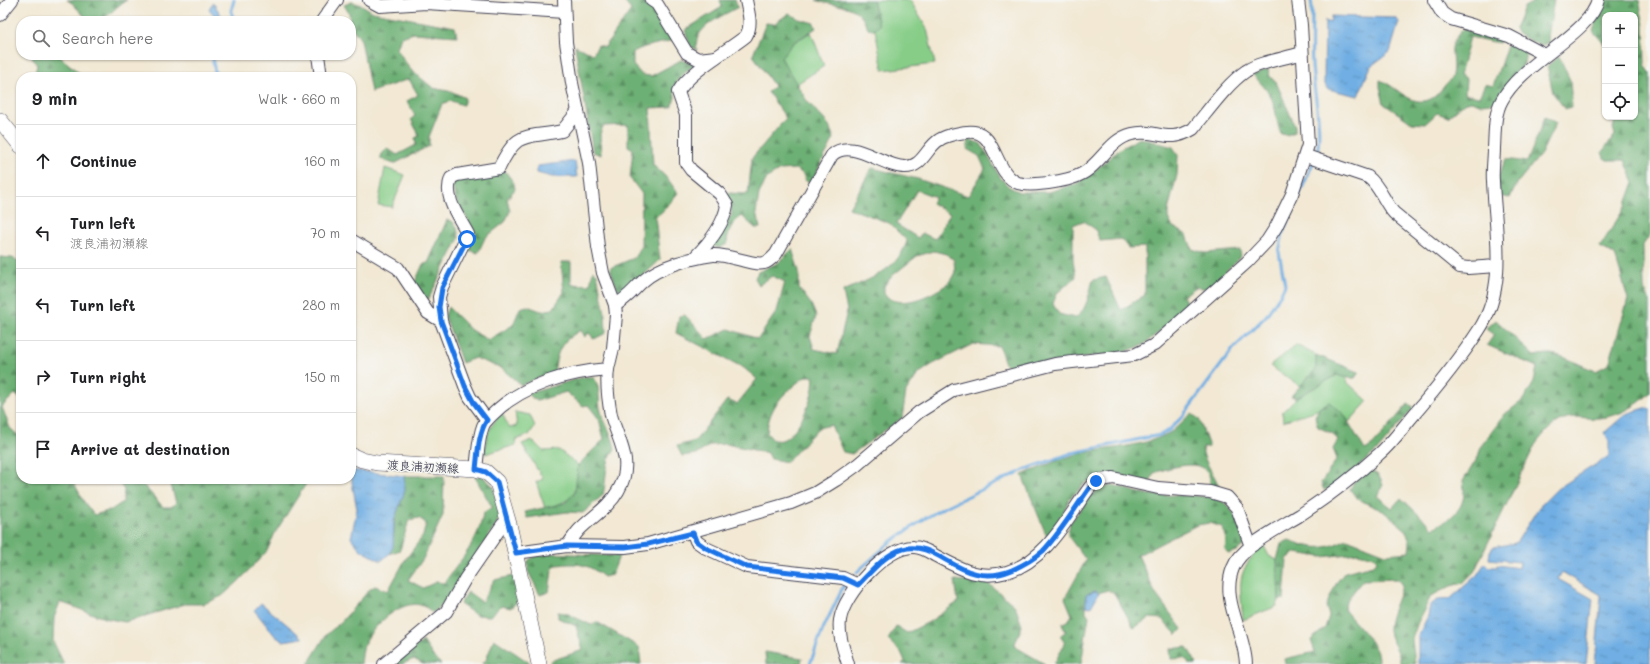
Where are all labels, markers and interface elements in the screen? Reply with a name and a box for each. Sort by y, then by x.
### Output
map controls [1602,12,1638,120]
button: + [1602,12,1638,48]
search box [16,16,356,60]
icon: search [30,27,52,49]
text: Search here [62,28,153,48]
button: − [1602,48,1638,84]
button: locate [1602,84,1638,120]
text: 9 min [32,87,77,109]
text: Walk · 660 m [258,90,340,107]
icon: ahead [32,150,54,172]
text: Continue [70,151,137,171]
text: 160 m [304,152,340,169]
text: Turn left [70,213,135,233]
icon: left [32,222,54,244]
text: 70 m [310,224,340,241]
route start [458,230,476,248]
text: 渡良浦初瀬線 [70,234,148,251]
icon: left [32,294,54,316]
text: Turn left [70,295,135,315]
text: 280 m [302,296,340,313]
icon: right [32,366,54,388]
text: Turn right [70,367,147,387]
text: 150 m [304,368,340,385]
icon: arrive [32,438,54,460]
text: Arrive at destination [70,439,230,459]
street label: 渡良浦初瀬線 [387,456,459,476]
route end [1087,472,1105,490]

